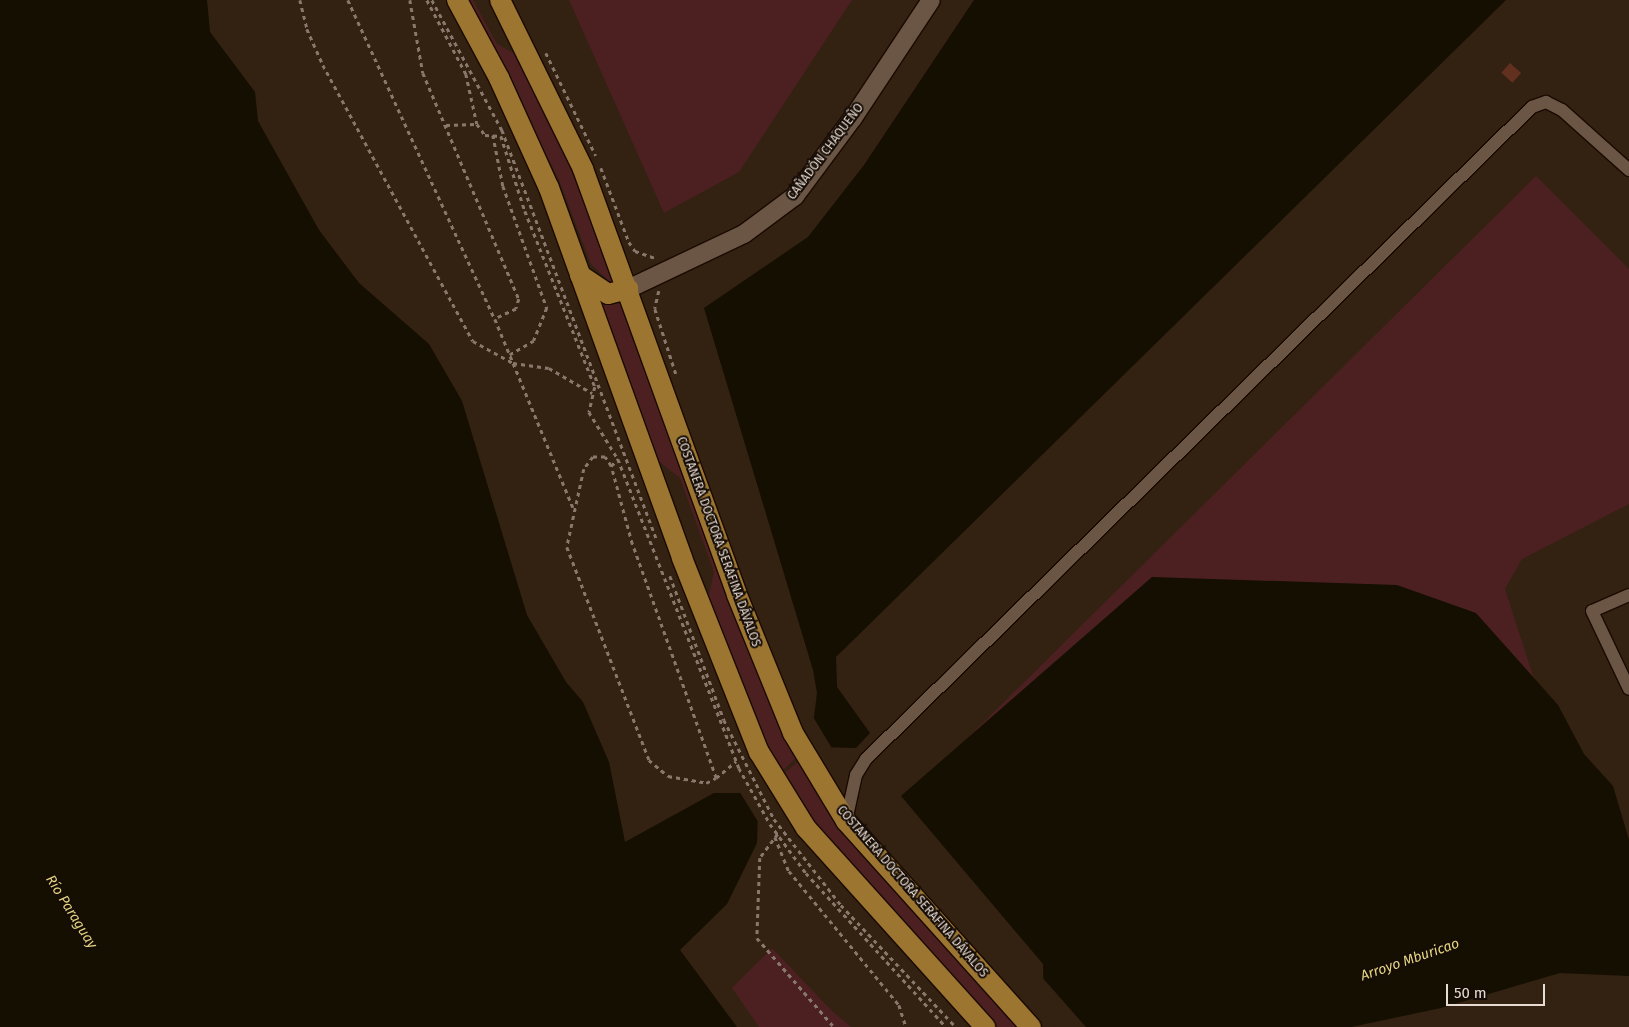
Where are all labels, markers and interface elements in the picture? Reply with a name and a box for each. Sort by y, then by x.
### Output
street label: CAÑADÓN CHAQUEÑO [785,101,867,203]
street label: COSTANERA DOCTORA SERAFINA DÁVALOS [673,435,763,649]
street label: COSTANERA DOCTORA SERAFINA DÁVALOS [834,803,990,981]
water label: Río Paraguay [42,872,100,952]
water label: Arroyo Mburicao [1358,935,1462,985]
scale bar [1449,974,1548,1006]
text: 50 m [1454,984,1487,1002]

